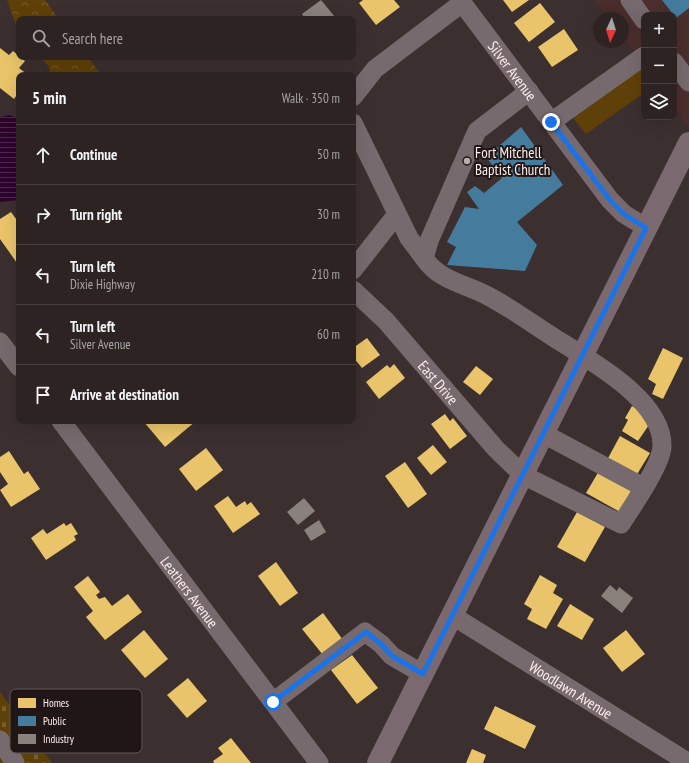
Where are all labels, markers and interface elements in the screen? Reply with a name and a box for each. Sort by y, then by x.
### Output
north arrow [593,12,629,48]
map controls [641,12,677,120]
button: + [641,12,677,48]
search box [16,16,356,60]
icon: search [30,27,52,49]
text: Search here [62,29,123,48]
street label: Silver Avenue [484,37,541,104]
button: − [641,48,677,84]
button: layers [641,84,677,120]
text: 5 min [32,87,66,109]
text: Walk · 350 m [282,90,340,107]
route end [542,113,560,131]
place label: Fort Mitchell Baptist Church [475,143,550,179]
icon: ahead [32,144,54,166]
text: Continue [70,145,117,164]
text: 50 m [317,146,340,163]
marker: Fort Mitchell Baptist Church [462,156,472,166]
icon: right [32,204,54,226]
text: Turn right [70,205,122,224]
text: 30 m [317,206,340,223]
text: Turn left [70,257,115,276]
icon: left [32,264,54,286]
text: 210 m [311,266,340,283]
text: Dixie Highway [70,276,135,293]
text: Turn left [70,317,115,336]
icon: left [32,324,54,346]
text: 60 m [317,326,340,343]
text: Silver Avenue [70,336,131,353]
street label: East Drive [414,356,463,408]
icon: arrive [32,384,54,406]
text: Arrive at destination [70,385,179,404]
street label: Leathers Avenue [157,552,223,631]
street label: Woodlawn Avenue [526,656,616,723]
legend [10,689,142,753]
route start [264,693,282,711]
text: Homes [43,696,69,710]
text: Public [43,714,66,728]
text: Industry [43,732,75,746]

